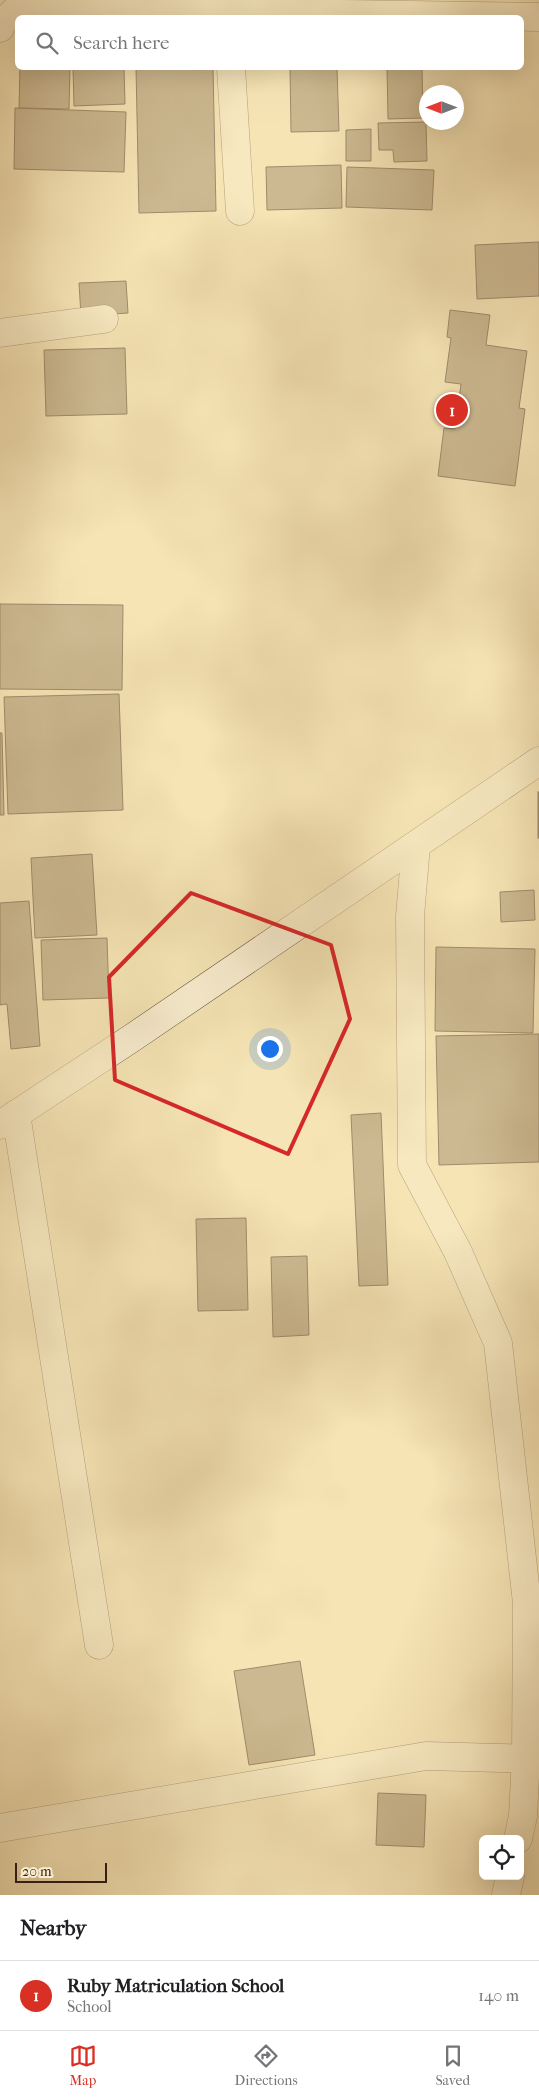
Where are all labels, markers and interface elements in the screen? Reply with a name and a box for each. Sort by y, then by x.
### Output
search box [15,15,524,70]
icon: search [33,29,61,57]
text: Search here [73,32,169,54]
north arrow [419,85,464,130]
pin: 1 [436,391,468,429]
your location [257,1036,283,1062]
map controls [479,1835,524,1880]
button: locate [479,1835,524,1880]
scale bar [15,1860,108,1883]
text: 20 m [22,1863,52,1880]
text: Nearby [20,1916,86,1940]
text: Ruby Matriculation School [67,1975,284,1997]
text: 1 [33,1986,39,2005]
text: 140 m [478,1986,519,2005]
text: School [67,1997,112,2016]
tab: Map [69,2042,97,2089]
tab: Directions [235,2042,298,2089]
tab: Saved [435,2042,470,2089]

